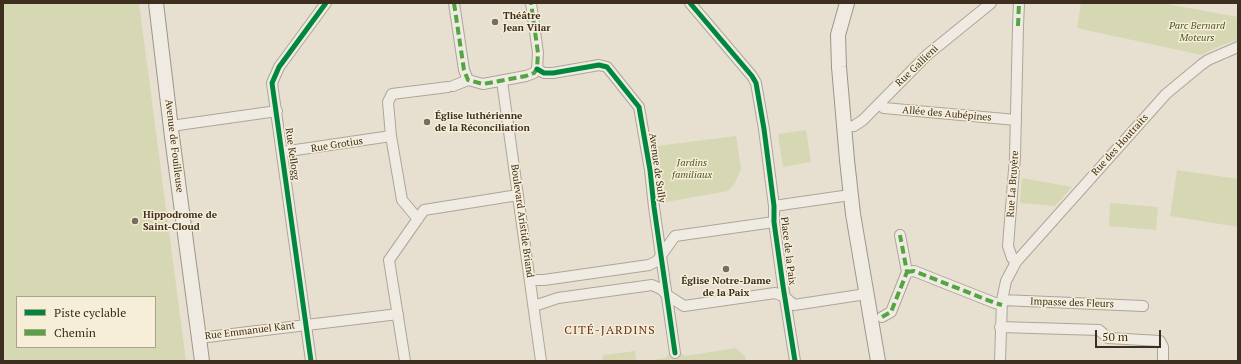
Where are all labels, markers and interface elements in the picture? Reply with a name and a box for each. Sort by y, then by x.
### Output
place label: Théâtre Jean Vilar [503,10,551,34]
marker: Théâtre Jean Vilar [490,17,500,27]
park label: Parc Bernard Moteurs [1169,20,1225,44]
street label: Rue Gallieni [893,43,941,89]
street label: Avenue de Fouilleuse [162,99,186,193]
street label: Allée des Aubépines [902,104,992,124]
place label: Église luthérienne de la Réconciliation [435,110,530,134]
street label: Rue des Houtraits [1089,112,1151,178]
marker: Église luthérienne de la Réconciliation [422,117,432,127]
street label: Rue Kellogg [282,127,302,181]
street label: Avenue de Sully [646,132,668,204]
street label: Rue Grotius [310,135,364,155]
street label: Rue La Bruyère [1005,150,1021,218]
park label: Jardins familiaux [672,157,712,180]
street label: Boulevard Aristide Briand [508,163,536,279]
place label: Hippodrome de Saint-Cloud [143,209,217,232]
marker: Hippodrome de Saint-Cloud [130,216,140,226]
street label: Place de la Paix [778,216,798,286]
marker: Église Notre-Dame de la Paix [721,264,731,274]
place label: Église Notre-Dame de la Paix [681,275,771,298]
legend [16,296,156,348]
street label: Impasse des Fleurs [1030,296,1114,310]
text: Piste cyclable [54,305,126,320]
street label: Rue Emmanuel Kant [204,319,296,343]
scale bar [1097,322,1163,348]
district label: CITÉ-JARDINS [564,324,656,338]
text: Chemin [54,325,96,340]
text: 50 m [1102,329,1128,344]

